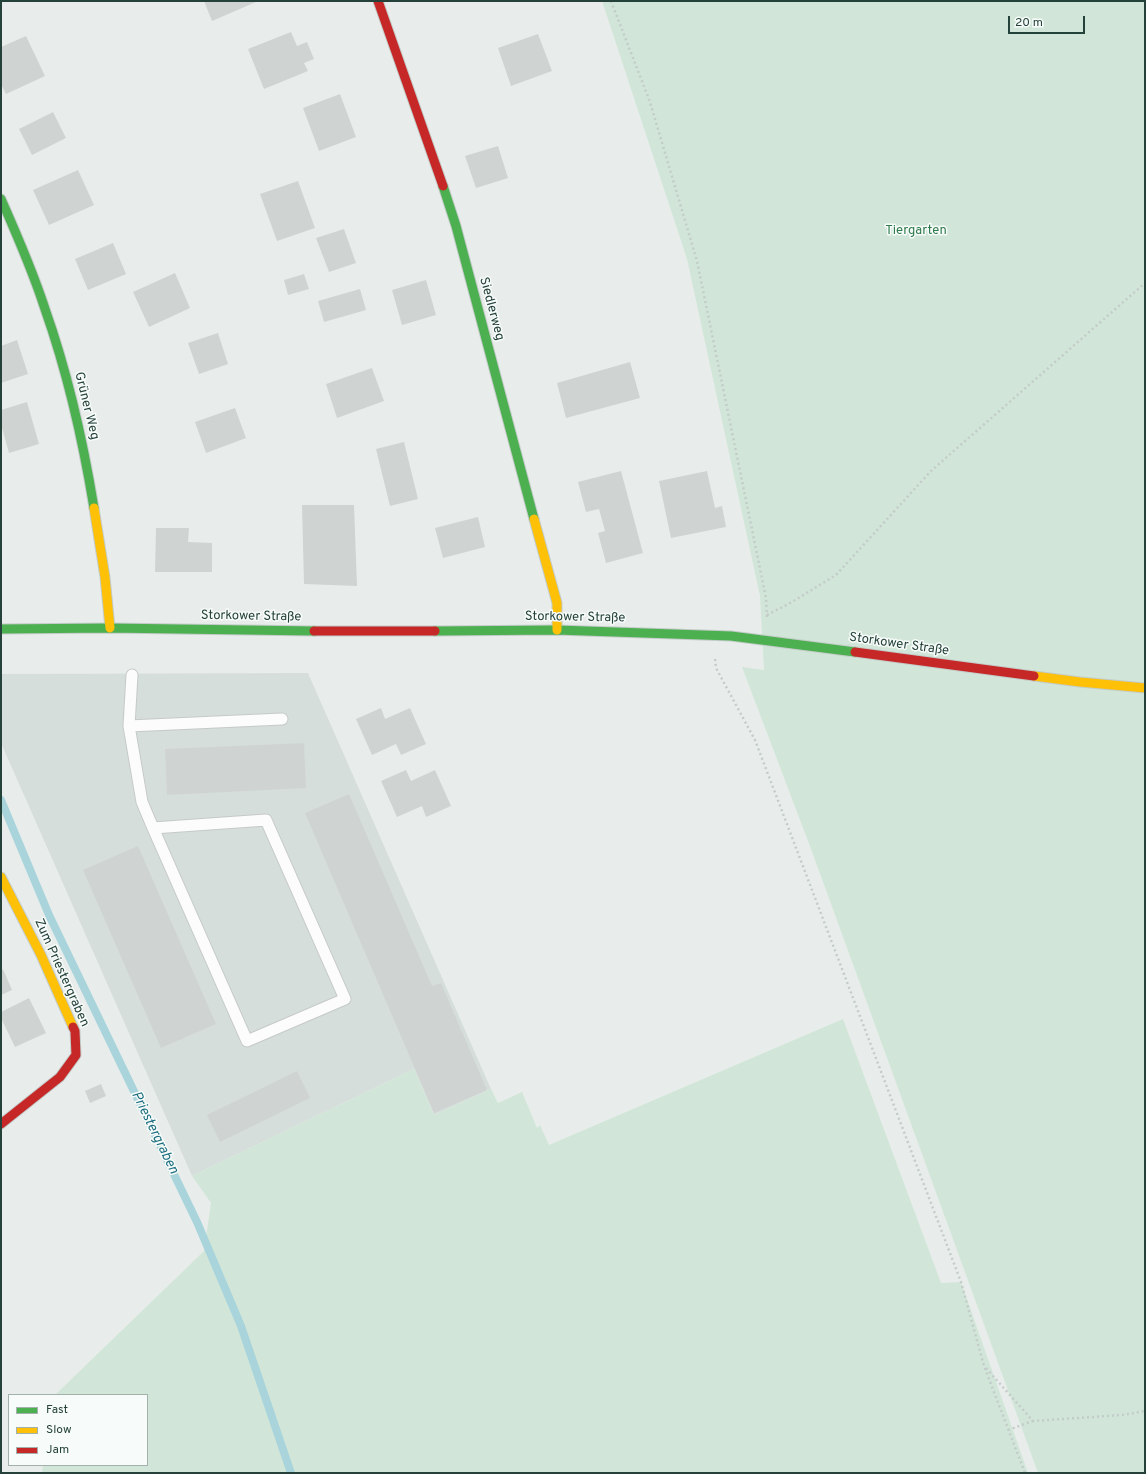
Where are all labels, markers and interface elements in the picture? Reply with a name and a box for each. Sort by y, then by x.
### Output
scale bar [1010,8,1087,34]
text: 20 m [1015,15,1043,31]
park label: Tiergarten [885,223,947,239]
street label: Siedlerweg [475,276,507,342]
street label: Grüner Weg [70,371,102,441]
street label: Storkower Straße [201,608,301,626]
street label: Storkower Straße [525,609,625,627]
street label: Storkower Straße [848,630,950,660]
street label: Zum Priestergraben [30,916,92,1030]
water label: Priestergraben [127,1089,181,1177]
legend [8,1394,148,1466]
text: Fast [46,1402,68,1418]
text: Slow [46,1422,72,1438]
text: Jam [46,1442,69,1458]

